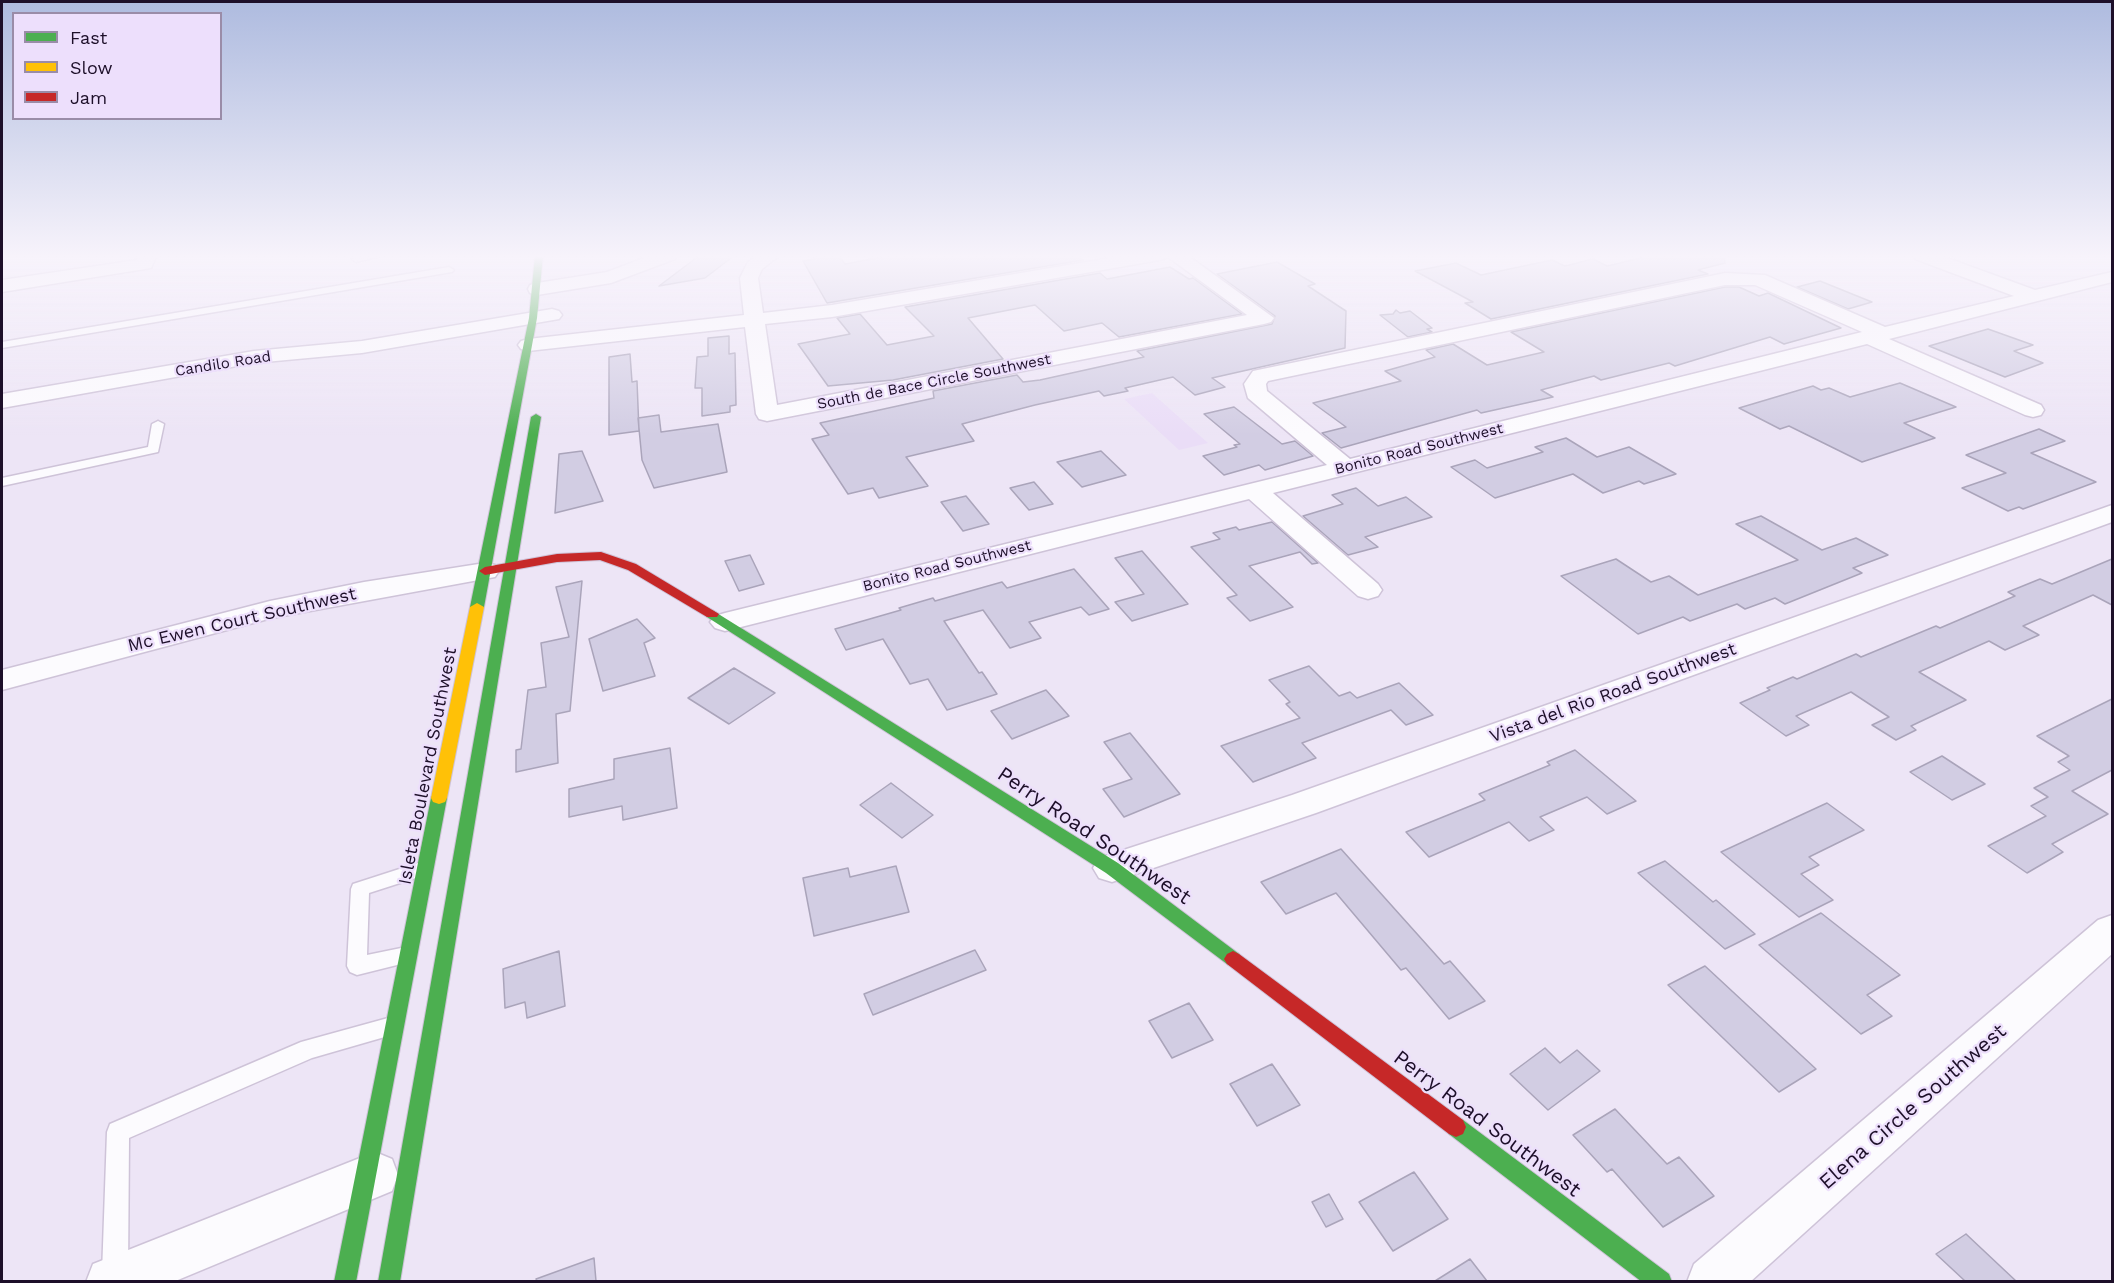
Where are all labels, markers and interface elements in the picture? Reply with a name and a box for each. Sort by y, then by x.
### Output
legend [12,12,222,120]
text: Fast [70,27,107,48]
text: Slow [70,57,113,78]
text: Jam [70,87,107,108]
street label: Candilo Road [174,348,272,380]
street label: South de Bace Circle Southwest [816,351,1052,413]
street label: Bonito Road Southwest [1333,419,1505,479]
street label: Bonito Road Southwest [861,536,1033,596]
street label: Mc Ewen Court Southwest [126,583,358,657]
street label: Vista del Rio Road Southwest [1487,638,1739,748]
street label: Isleta Boulevard Southwest [394,645,462,887]
street label: Perry Road Southwest [992,762,1196,910]
street label: Elena Circle Southwest [1814,1019,2012,1195]
street label: Perry Road Southwest [1388,1045,1586,1203]

